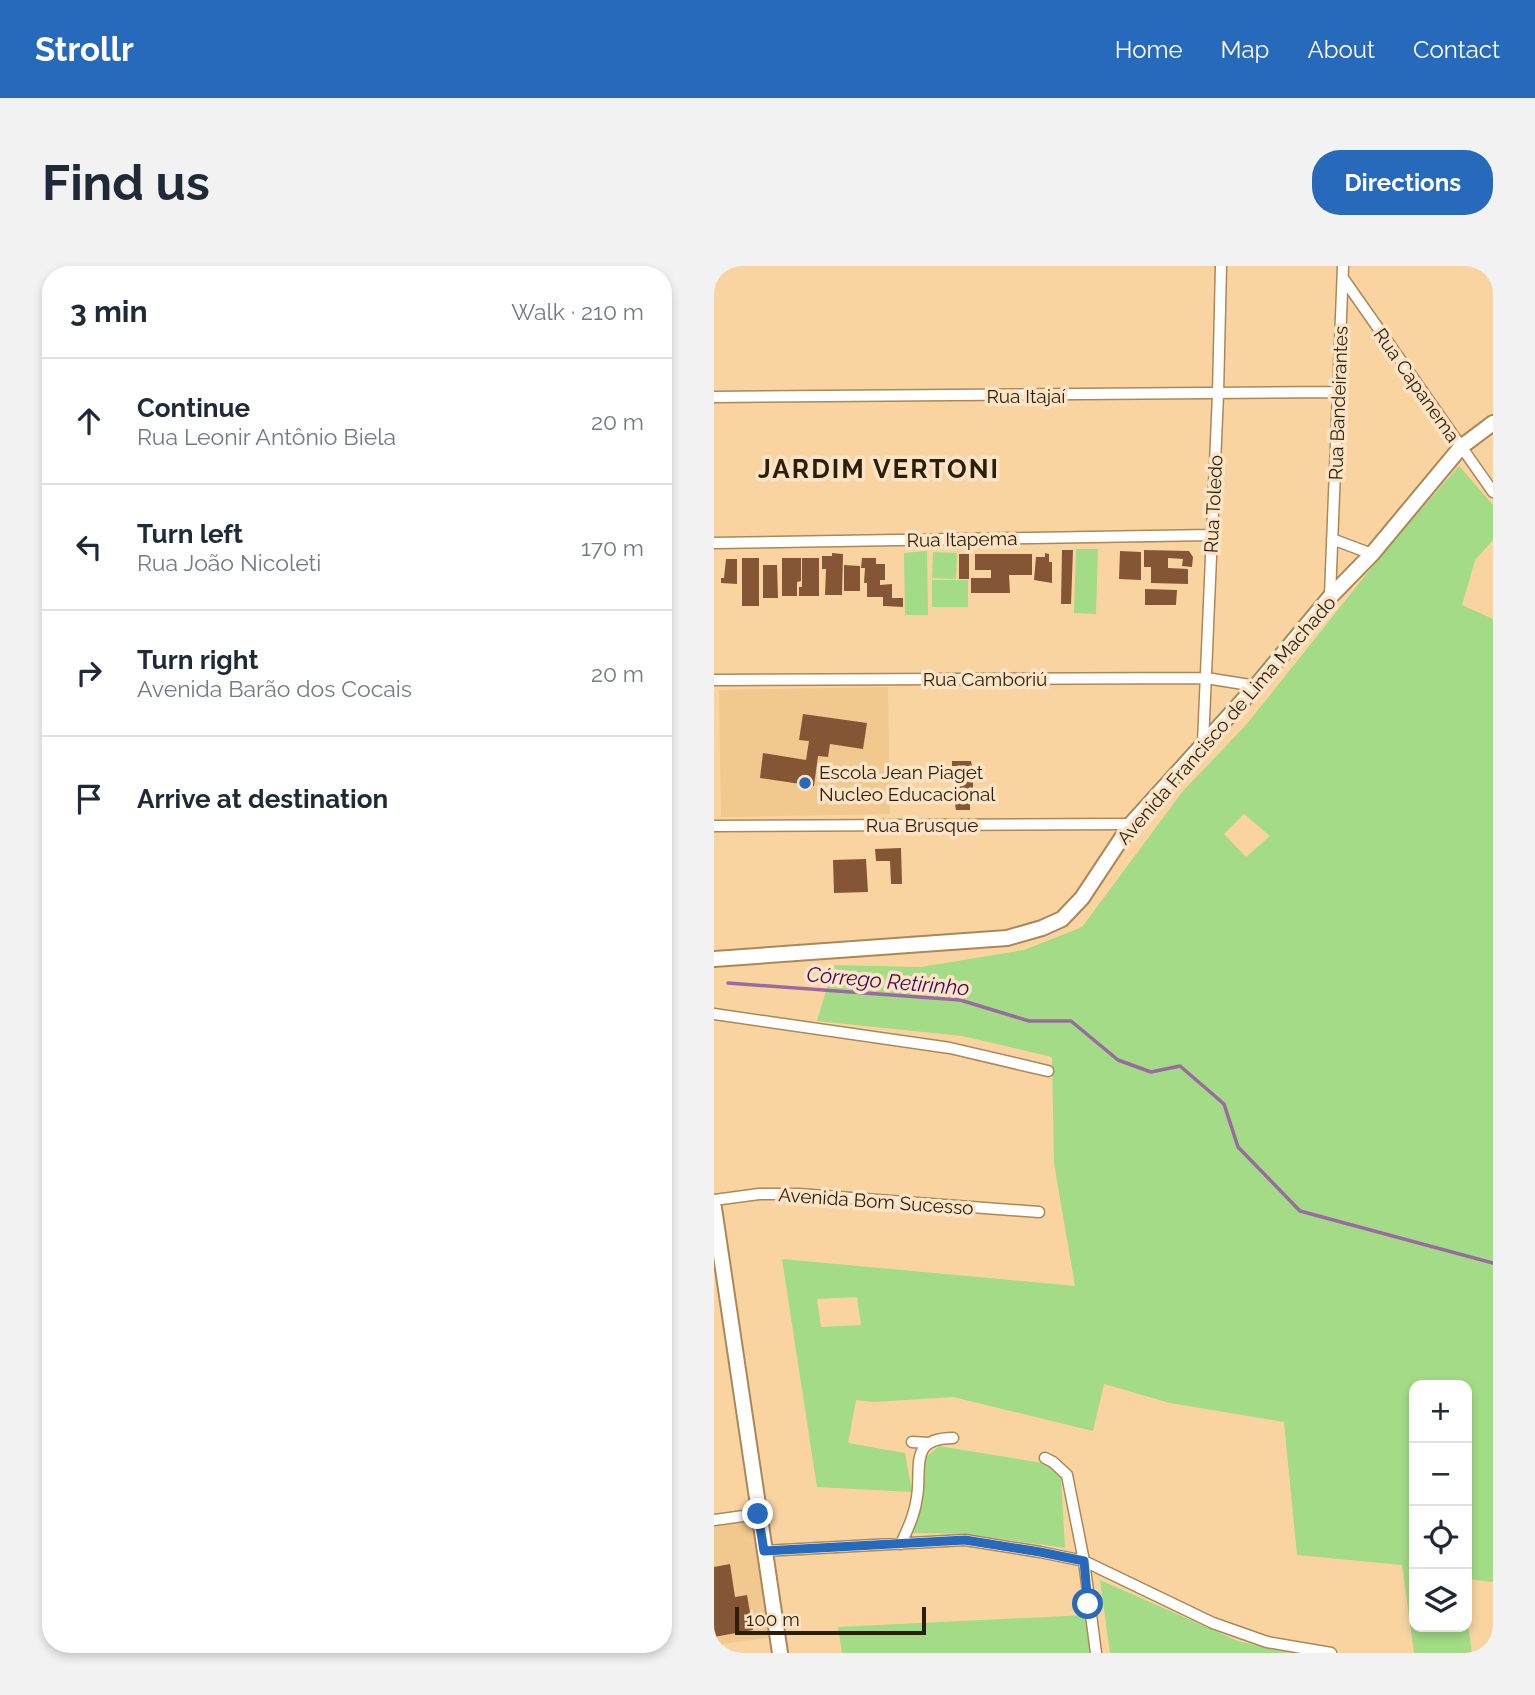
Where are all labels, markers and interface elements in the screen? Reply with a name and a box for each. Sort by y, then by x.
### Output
text: Strollr [35,30,134,69]
text: Home [1115,35,1183,64]
text: Map [1221,35,1269,64]
text: About [1307,35,1375,64]
text: Contact [1413,35,1500,64]
button: Directions [1312,150,1493,215]
text: Find us [42,154,210,211]
text: 3 min [70,294,148,329]
text: Walk · 210 m [511,298,644,325]
street label: Rua Capanema [1369,324,1465,446]
street label: Rua Bandeirantes [1324,325,1352,481]
street label: Rua Itajaí [987,385,1066,407]
text: Continue [137,393,250,423]
icon: ahead [70,402,108,440]
text: 20 m [591,408,644,435]
text: Rua Leonir Antônio Biela [137,423,396,450]
district label: JARDIM VERTONI [758,454,1000,484]
street label: Rua Toledo [1199,454,1227,554]
text: Turn left [137,519,243,549]
street label: Rua Itapema [906,527,1018,551]
icon: left [70,528,108,566]
text: 170 m [581,534,644,561]
text: Rua João Nicoleti [137,549,321,576]
street label: Avenida Francisco de Lima Machado [1112,591,1340,849]
text: Turn right [137,645,258,675]
icon: right [70,654,108,692]
text: 20 m [591,660,644,687]
street label: Rua Camboriú [923,668,1047,690]
text: Avenida Barão dos Cocais [137,675,412,702]
place label: Escola Jean Piaget Nucleo Educacional [819,761,996,805]
marker: Escola Jean Piaget Nucleo Educacional [797,775,813,791]
icon: arrive [70,780,108,818]
text: Arrive at destination [137,784,388,814]
street label: Rua Brusque [866,814,978,836]
water label: Córrego Retirinho [806,961,970,1001]
street label: Avenida Bom Sucesso [778,1183,974,1219]
map controls [1409,1380,1472,1632]
button: + [1409,1380,1472,1443]
button: − [1409,1443,1472,1506]
route end [742,1498,773,1529]
button: locate [1409,1506,1472,1569]
button: layers [1409,1569,1472,1632]
route start [1072,1588,1103,1619]
scale bar [735,1604,926,1636]
text: 100 m [746,1608,800,1630]

